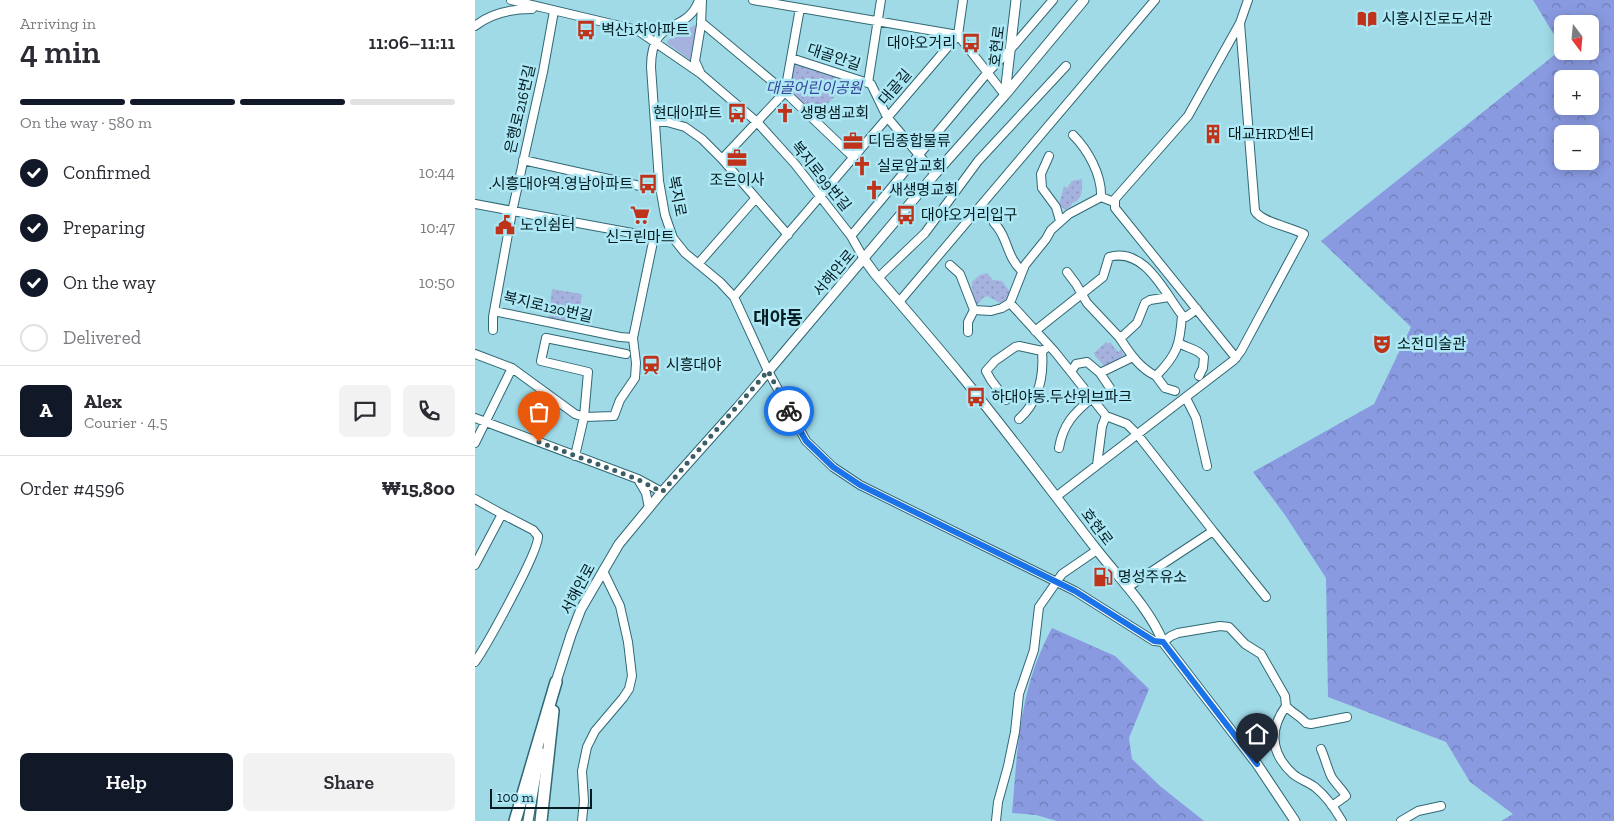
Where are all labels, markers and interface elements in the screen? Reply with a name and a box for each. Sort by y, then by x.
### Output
library icon: 시흥시진로도서관 [1356,8,1378,30]
place label: 시흥시진로도서관 [1382,10,1493,28]
text: Arriving in [20,14,96,33]
north arrow [1554,15,1599,60]
map controls [1554,15,1599,170]
bus stop icon: 벽산1차아파트 [575,19,597,41]
place label: 벽산1차아파트 [601,21,690,39]
street label: 호현로 [986,24,1008,68]
text: 11:06–11:11 [368,31,455,54]
bus stop icon: 대야오거리 [960,32,982,54]
text: 4 min [20,33,100,71]
place label: 대야오거리 [887,34,956,52]
street label: 대골안길 [805,40,863,74]
street label: 은행로216번길 [501,63,539,155]
street label: 대골길 [875,65,915,109]
button: + [1554,70,1599,115]
park label: 대골어린이공원 [766,79,863,97]
bus stop icon: 현대아파트 [726,102,748,124]
church icon: 생명샘교회 [774,102,796,124]
place label: 현대아파트 [653,104,722,122]
place label: 생명샘교회 [800,104,869,122]
text: On the way · 580 m [20,113,152,132]
building icon: 대교HRD센터 [1202,123,1224,145]
place label: 대교HRD센터 [1228,125,1314,143]
button: − [1554,125,1599,170]
office icon: 디딤종합물류 [842,130,864,152]
place label: 디딤종합물류 [868,132,951,150]
street label: 복지로99번길 [787,137,855,215]
office icon: 조은이사 [726,147,748,169]
church icon: 실로암교회 [851,155,873,177]
place label: 실로암교회 [877,157,946,175]
icon: check [20,159,48,187]
text: Confirmed [63,161,150,184]
text: 10:44 [419,163,455,182]
place label: 조은이사 [709,171,765,189]
bus stop icon: .시흥대야역.영남아파트 [637,173,659,195]
street label: 복지로 [664,174,690,218]
place label: .시흥대야역.영남아파트 [489,175,633,193]
church icon: 새생명교회 [863,179,885,201]
place label: 새생명교회 [889,181,958,199]
supermarket icon: 신그린마트 [629,204,651,226]
bus stop icon: 대야오거리입구 [895,204,917,226]
place label: 대야오거리입구 [921,206,1018,224]
icon: check [20,214,48,242]
public building icon: 노인쉼터 [494,214,516,236]
text: Preparing [63,216,145,239]
place label: 노인쉼터 [520,216,575,234]
text: 10:47 [420,218,455,237]
place label: 신그린마트 [605,228,675,246]
street label: 서해안로 [809,246,859,300]
icon: check [20,269,48,297]
text: On the way [63,271,156,294]
text: 10:50 [419,273,455,292]
street label: 복지로120번길 [502,288,594,326]
district label: 대야동 [753,307,803,329]
text: Delivered [63,326,141,349]
theatre icon: 소전미술관 [1371,333,1393,355]
place label: 소전미술관 [1397,335,1466,353]
station icon: 시흥대야 [640,354,662,376]
place label: 시흥대야 [666,356,721,374]
button: chat [339,385,391,437]
button: phone [403,385,455,437]
courier [764,386,814,436]
bus stop icon: 하대야동.두산위브파크 [965,386,987,408]
place label: 하대야동.두산위브파크 [991,388,1132,406]
text: Alex [84,390,122,413]
pin [518,391,560,442]
icon: bike [775,397,803,425]
icon: bag [525,398,553,426]
text: A [39,399,53,422]
text: Courier · 4.5 [84,413,168,432]
text: Order #4596 [20,477,125,500]
text: ₩15,800 [381,477,455,500]
street label: 호현로 [1077,505,1117,549]
street label: 서해안로 [557,560,599,618]
fuel station icon: 명성주유소 [1092,566,1114,588]
place label: 명성주유소 [1118,568,1187,586]
pin [1236,713,1278,764]
icon: home [1243,720,1271,748]
button: Help [20,753,233,811]
button: Share [243,753,455,811]
scale bar [490,786,593,809]
text: 100 m [497,789,534,806]

